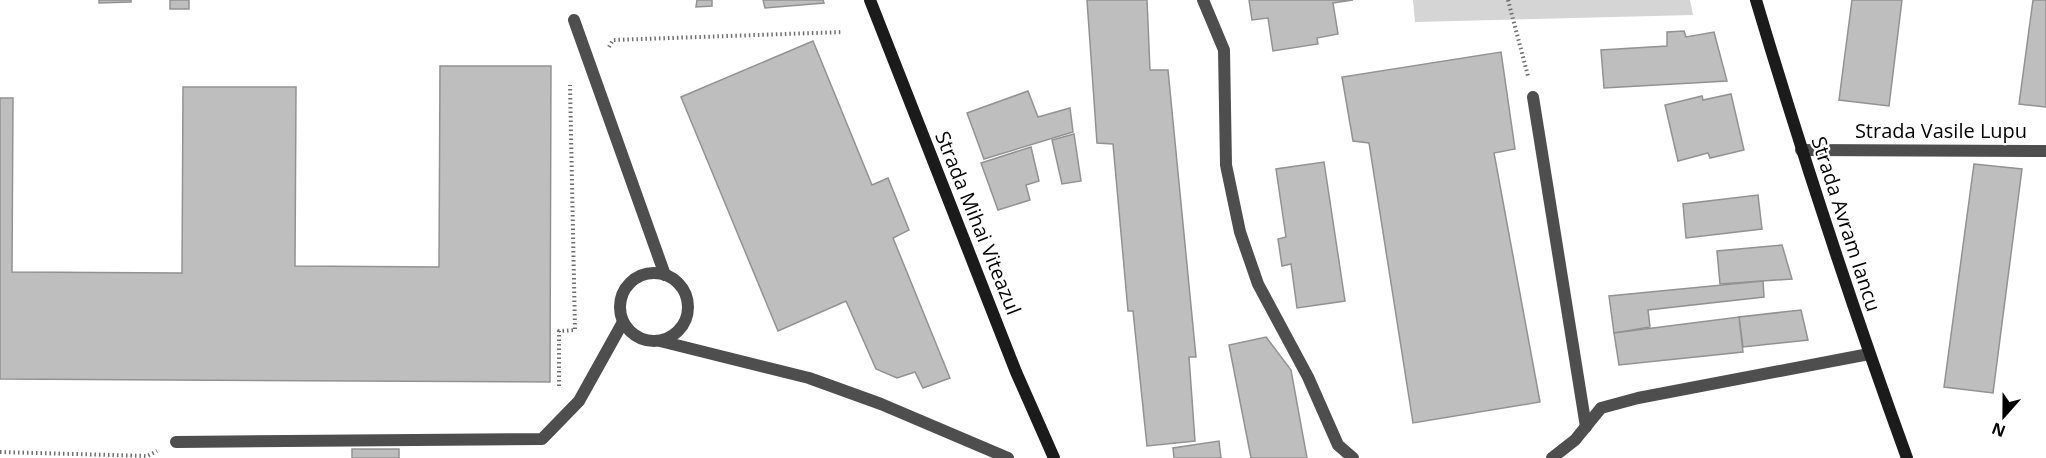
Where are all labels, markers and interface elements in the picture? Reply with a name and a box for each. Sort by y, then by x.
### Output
street label: Strada Vasile Lupu [1855,117,2027,144]
street label: Strada Mihai Viteazul [929,127,1028,319]
street label: Strada Avram Iancu [1805,133,1887,315]
north arrow [1974,386,2034,446]
text: N [1989,417,2009,443]

